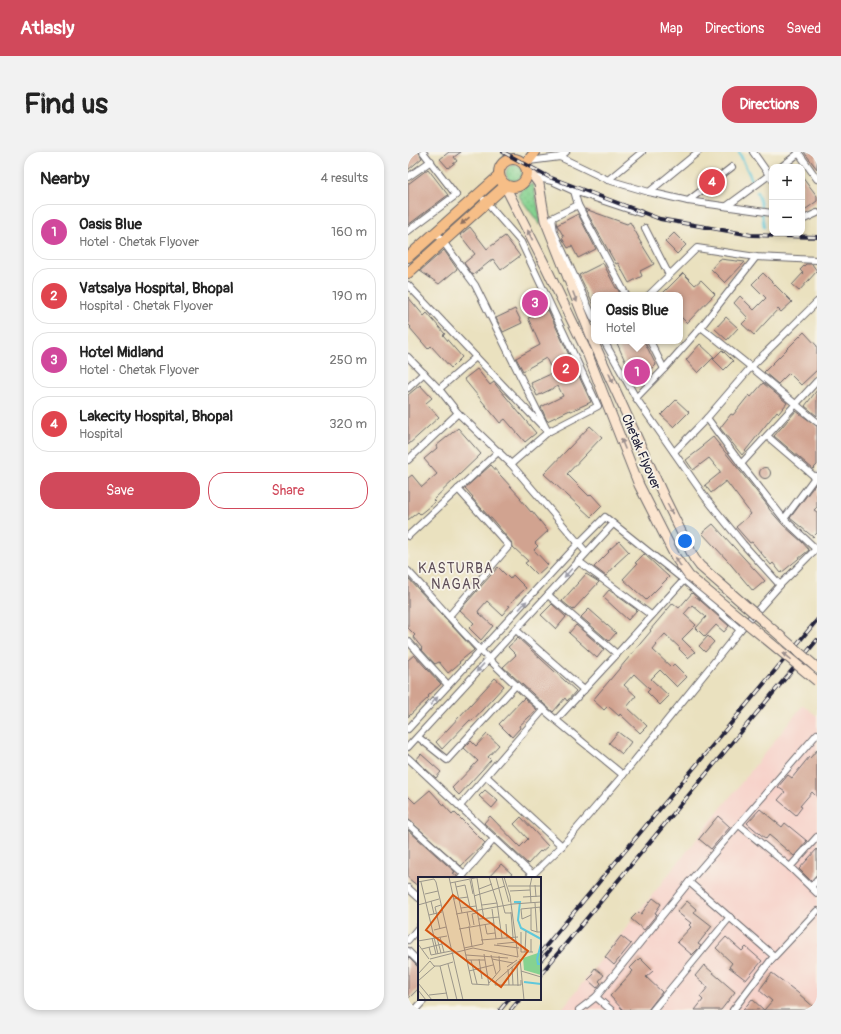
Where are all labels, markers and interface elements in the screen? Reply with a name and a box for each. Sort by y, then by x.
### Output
text: Atlasly [20,16,74,40]
text: Map [660,20,683,37]
text: Directions [705,20,764,37]
text: Saved [786,20,821,37]
button: Directions [722,86,817,123]
text: Find us [24,87,108,122]
map controls [769,164,805,236]
button: + [769,164,805,200]
pin: 4 [699,167,725,197]
text: Nearby [40,168,89,189]
text: 4 results [321,170,368,186]
button: − [769,200,805,236]
text: Oasis Blue [79,215,142,234]
one-way arrow [460,217,471,226]
text: 1 [51,224,57,240]
text: 160 m [331,224,367,240]
one-way arrow [527,229,533,241]
text: Hotel · Chetak Flyover [79,234,199,250]
text: Vatsalya Hospital, Bhopal [79,279,233,298]
text: 2 [50,288,58,304]
text: 190 m [332,288,367,304]
pin: 3 [522,288,548,318]
one-way arrow [573,291,579,303]
popup [591,292,683,344]
text: Hospital · Chetak Flyover [79,298,213,314]
text: Oasis Blue [606,301,668,320]
text: Hotel [606,320,636,336]
text: Hotel Midland [79,343,164,362]
text: 3 [50,352,58,368]
text: 250 m [329,352,367,368]
pin: 2 [553,354,579,384]
pin: 1 [624,357,650,387]
text: Hotel · Chetak Flyover [79,362,199,378]
one-way arrow [608,373,614,384]
text: Lakecity Hospital, Bhopal [79,407,233,426]
street label: Chetak Flyover [618,412,664,492]
text: 4 [50,416,58,432]
text: 320 m [329,416,367,432]
text: Hospital [79,426,123,442]
one-way arrow [619,438,625,450]
button: Save [40,472,200,509]
button: Share [208,472,368,509]
one-way arrow [667,504,673,515]
your location [675,531,695,551]
one-way arrow [675,556,682,568]
district label: KASTURBA NAGAR [418,560,494,593]
one-way arrow [563,567,572,578]
one-way arrow [518,600,527,610]
one-way arrow [782,651,792,660]
one-way arrow [476,664,485,673]
one-way arrow [430,696,439,706]
inset map [418,877,541,1000]

